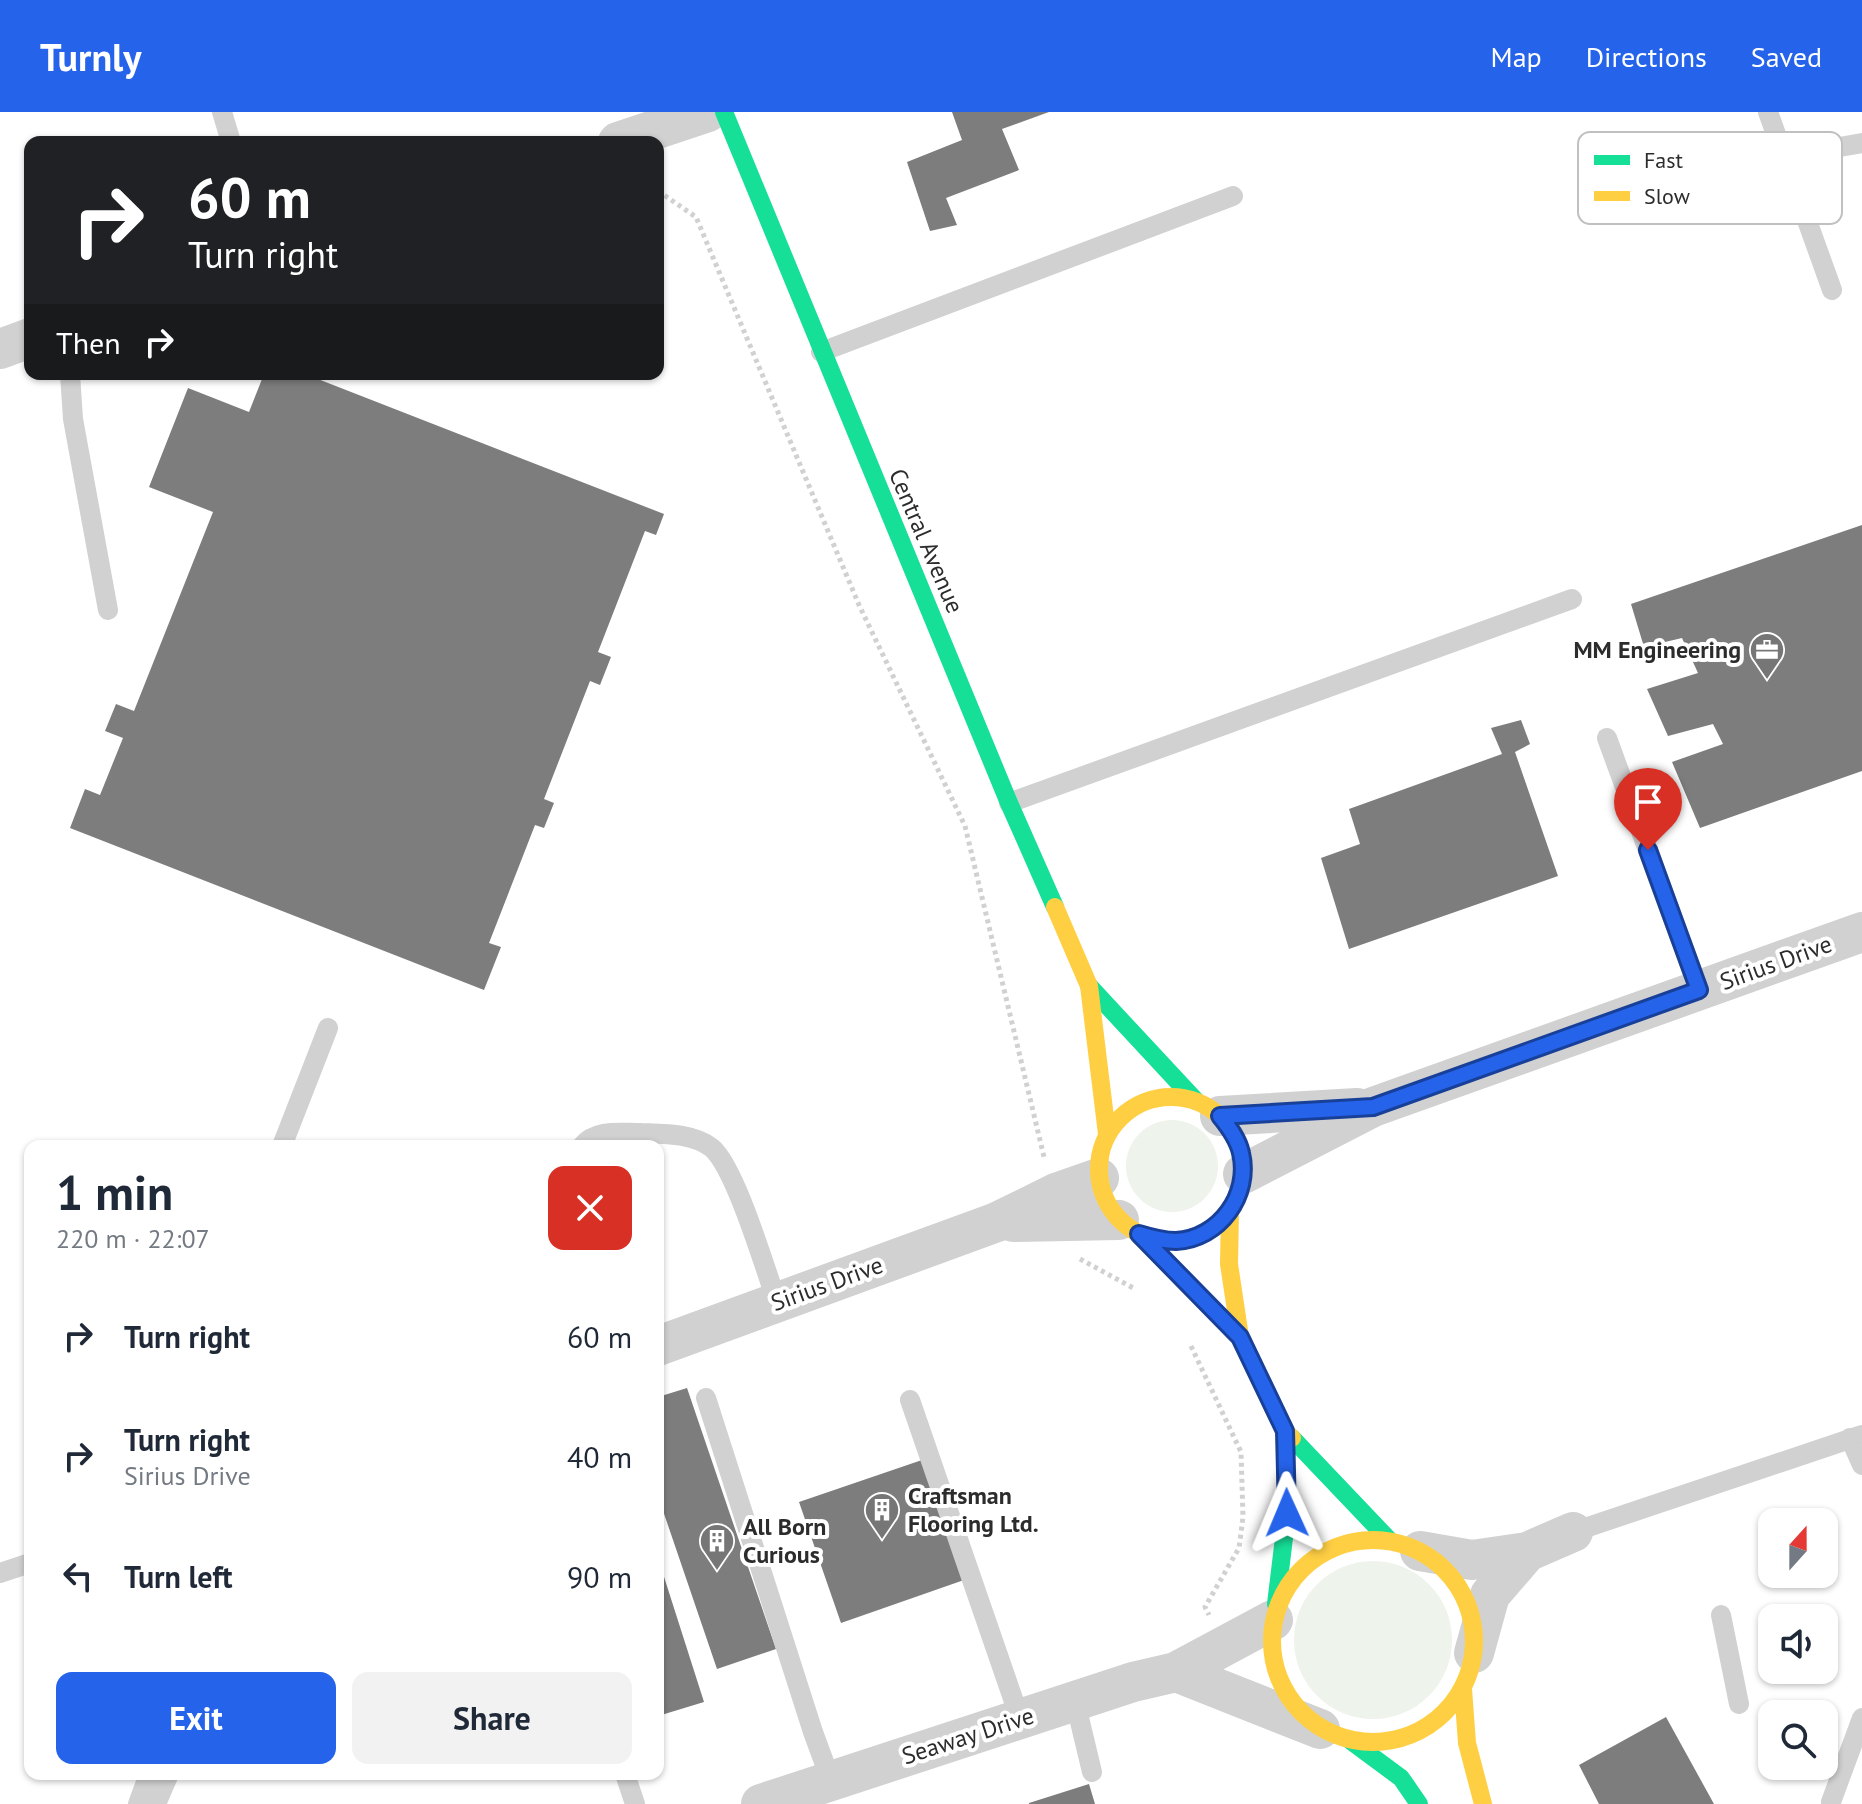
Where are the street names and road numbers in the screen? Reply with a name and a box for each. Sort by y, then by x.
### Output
street label: Central Avenue [882,464,971,618]
street label: Sirius Drive [1716,928,1836,997]
street label: Sirius Drive [767,1249,887,1318]
street label: Seaway Drive [898,1700,1038,1771]

